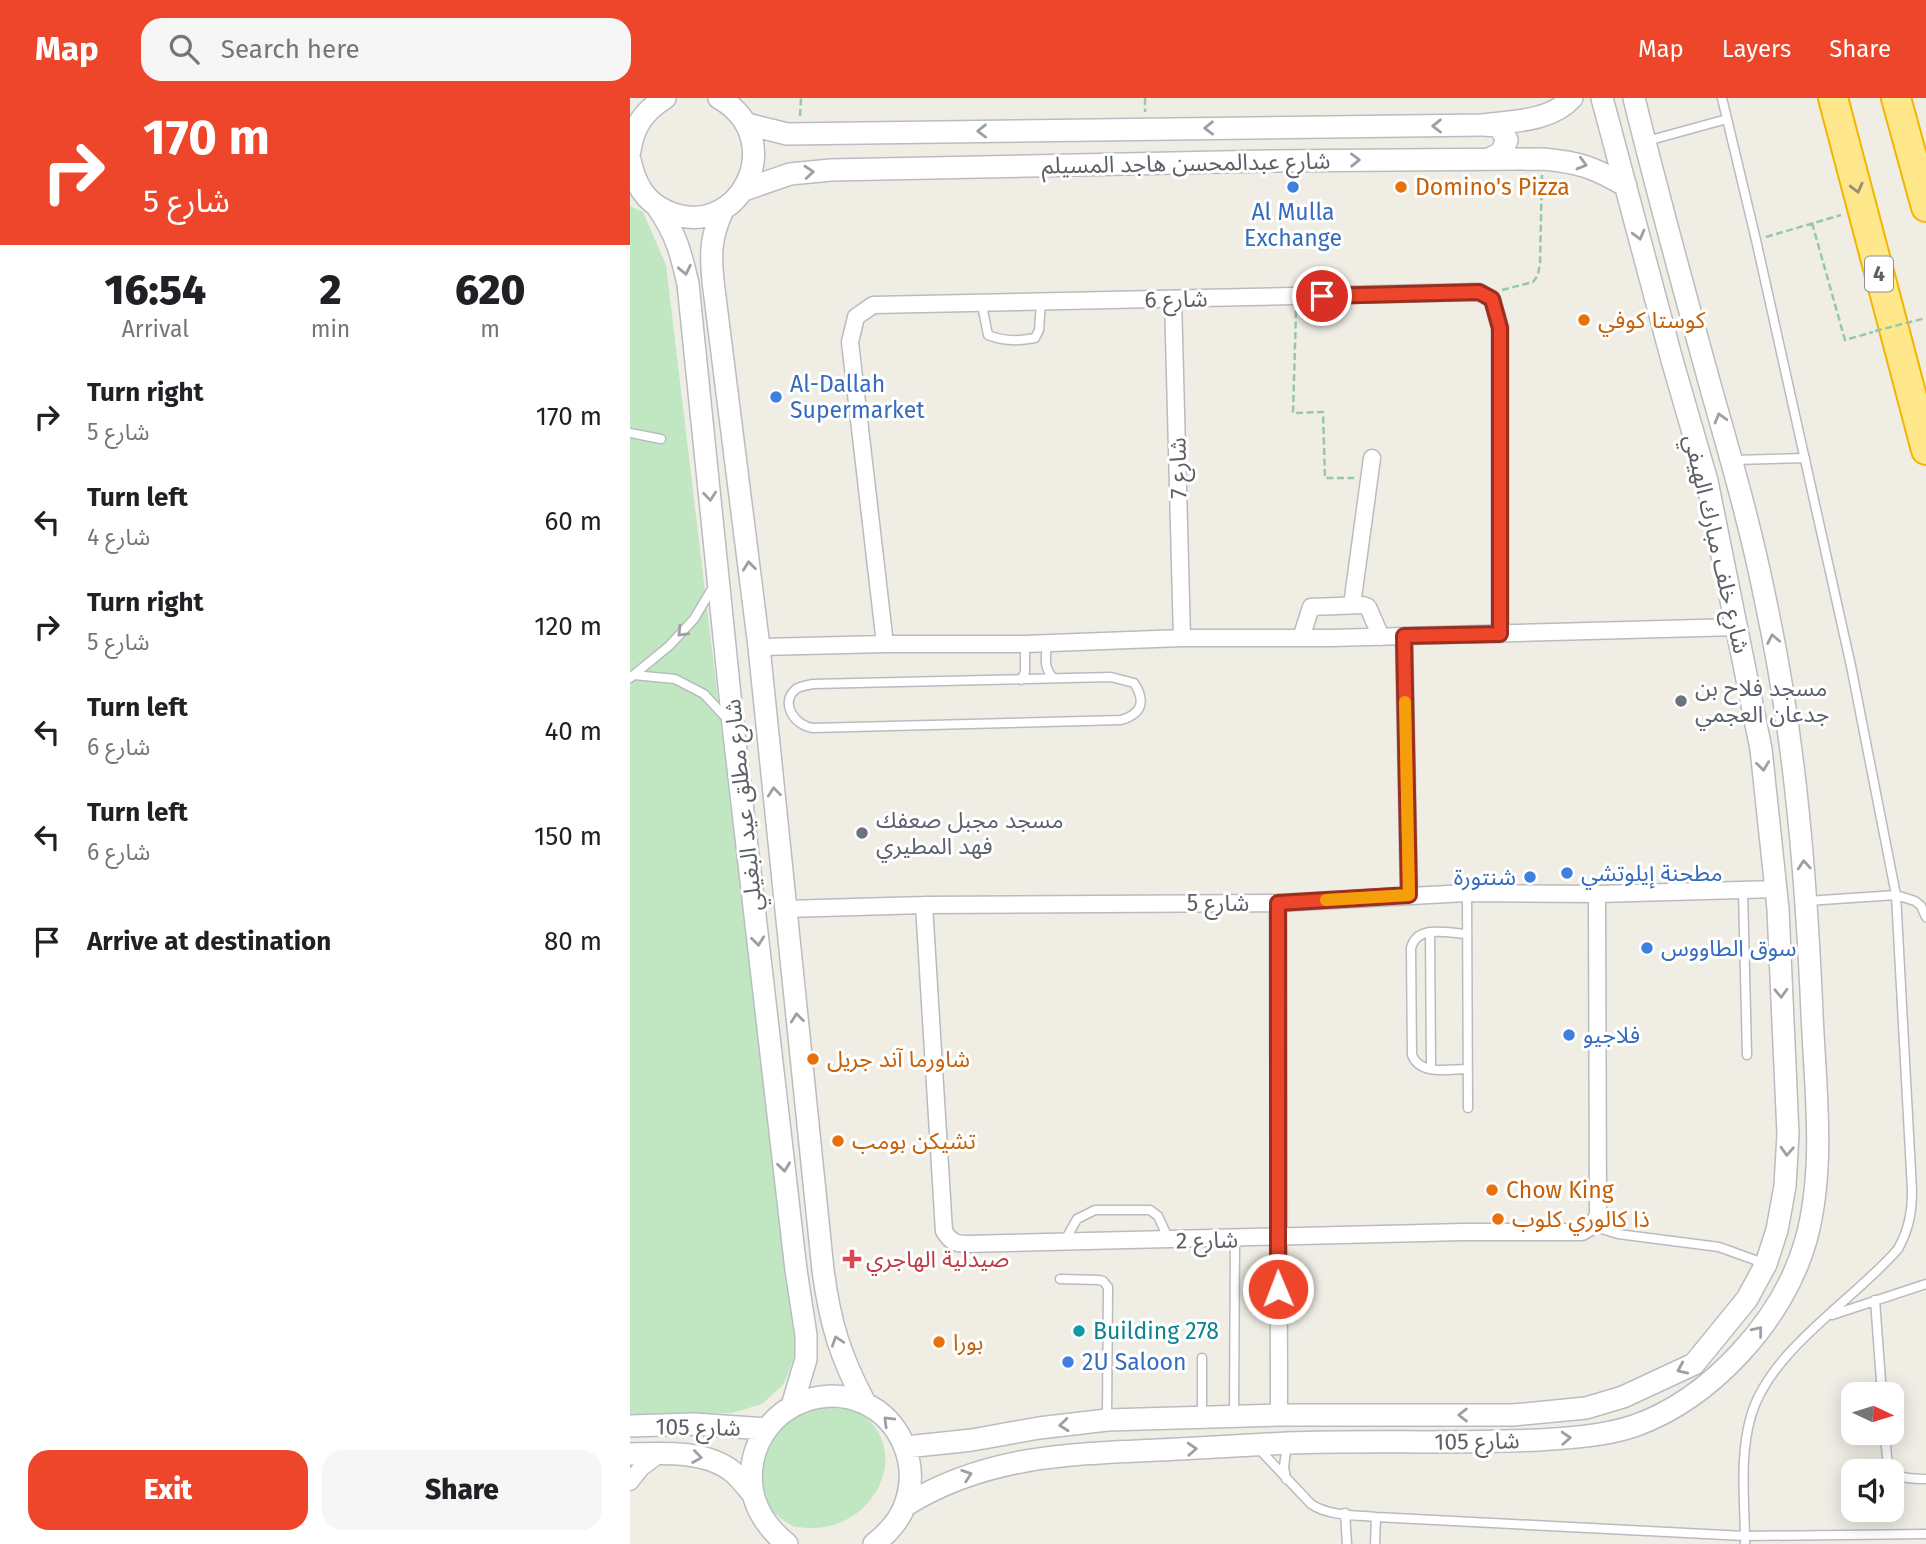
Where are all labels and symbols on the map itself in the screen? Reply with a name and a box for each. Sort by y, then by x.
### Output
one-way arrow [1431,118,1442,133]
one-way arrow [1203,121,1214,136]
one-way arrow [976,123,986,139]
street label: شارع عبدالمحسن هاجد المسيلم [1041,146,1331,183]
one-way arrow [1350,152,1361,168]
one-way arrow [1576,156,1588,171]
one-way arrow [804,165,815,180]
place label: Domino's Pizza [1415,173,1570,201]
marker: Al Mulla Exchange [1285,179,1301,195]
marker: Domino's Pizza [1393,179,1409,195]
one-way arrow [1849,182,1863,194]
place label: Al Mulla Exchange [1244,198,1342,252]
one-way arrow [1631,229,1645,241]
road number: 4 [1865,256,1893,292]
one-way arrow [676,264,691,276]
pin [1292,266,1352,326]
street label: شارع 6 [1144,284,1208,317]
place label: كوستا كوفي [1598,306,1706,337]
marker: كوستا كوفي [1576,312,1592,328]
place label: Al-Dallah Supermarket [790,370,925,424]
marker: Al-Dallah Supermarket [768,389,784,405]
one-way arrow [1713,413,1728,425]
street label: شارع خلف مبارك الهيفي [1675,432,1756,657]
street label: شارع 7 [1163,437,1196,499]
one-way arrow [702,490,717,501]
one-way arrow [741,560,756,572]
one-way arrow [678,623,691,636]
one-way arrow [1766,633,1781,645]
place label: مسجد فلاح بن جدعان العجمي [1695,674,1829,731]
marker: مسجد فلاح بن جدعان العجمي [1673,693,1689,709]
street label: شارع مطلق عيد البغيلي [718,697,771,912]
one-way arrow [1756,760,1771,772]
one-way arrow [766,786,781,798]
place label: مسجد مجبل صعفك فهد المطيري [876,806,1063,863]
marker: مسجد مجبل صعفك فهد المطيري [854,825,870,841]
place label: مطحنة إيلوتشي [1581,859,1723,890]
one-way arrow [1797,859,1812,870]
place label: شنتورة [1454,863,1516,891]
marker: مطحنة إيلوتشي [1559,865,1575,881]
marker: شنتورة [1522,869,1538,885]
street label: شارع 5 [1187,889,1249,920]
place label: سوق الطاووس [1661,934,1797,962]
one-way arrow [751,935,766,947]
marker: سوق الطاووس [1639,940,1655,956]
one-way arrow [1773,988,1789,998]
one-way arrow [790,1013,805,1024]
place label: فلاجيو [1583,1021,1640,1049]
marker: فلاجيو [1561,1027,1577,1043]
place label: شاورما آند جريل [827,1045,970,1073]
marker: شاورما آند جريل [805,1051,821,1067]
place label: تشيكن بومب [852,1127,976,1155]
marker: تشيكن بومب [830,1133,846,1149]
one-way arrow [1779,1146,1794,1157]
one-way arrow [777,1161,792,1173]
place label: Chow King [1506,1176,1614,1204]
marker: Chow King [1484,1182,1500,1198]
place label: ذا كالوري كلوب [1512,1205,1650,1236]
marker: ذا كالوري كلوب [1490,1211,1506,1227]
street label: شارع 2 [1176,1225,1238,1258]
place label: صيدلية الهاجري [866,1245,1009,1276]
marker: صيدلية الهاجري [844,1251,860,1267]
position arrow [1241,1252,1315,1326]
place label: Building 278 [1093,1317,1219,1345]
marker: Building 278 [1071,1323,1087,1339]
one-way arrow [1749,1326,1762,1338]
place label: بورا [953,1328,983,1356]
marker: بورا [931,1334,947,1350]
one-way arrow [831,1335,845,1348]
place label: 2U Saloon [1082,1348,1187,1376]
marker: 2U Saloon [1060,1354,1076,1370]
one-way arrow [1677,1361,1689,1375]
north arrow [1841,1382,1904,1446]
one-way arrow [1457,1407,1468,1423]
street label: شارع 105 [655,1412,741,1445]
one-way arrow [883,1416,896,1429]
one-way arrow [1058,1417,1069,1432]
street label: شارع 105 [1434,1426,1520,1459]
one-way arrow [1561,1431,1572,1446]
one-way arrow [1187,1441,1198,1456]
one-way arrow [691,1449,703,1464]
one-way arrow [960,1469,972,1483]

